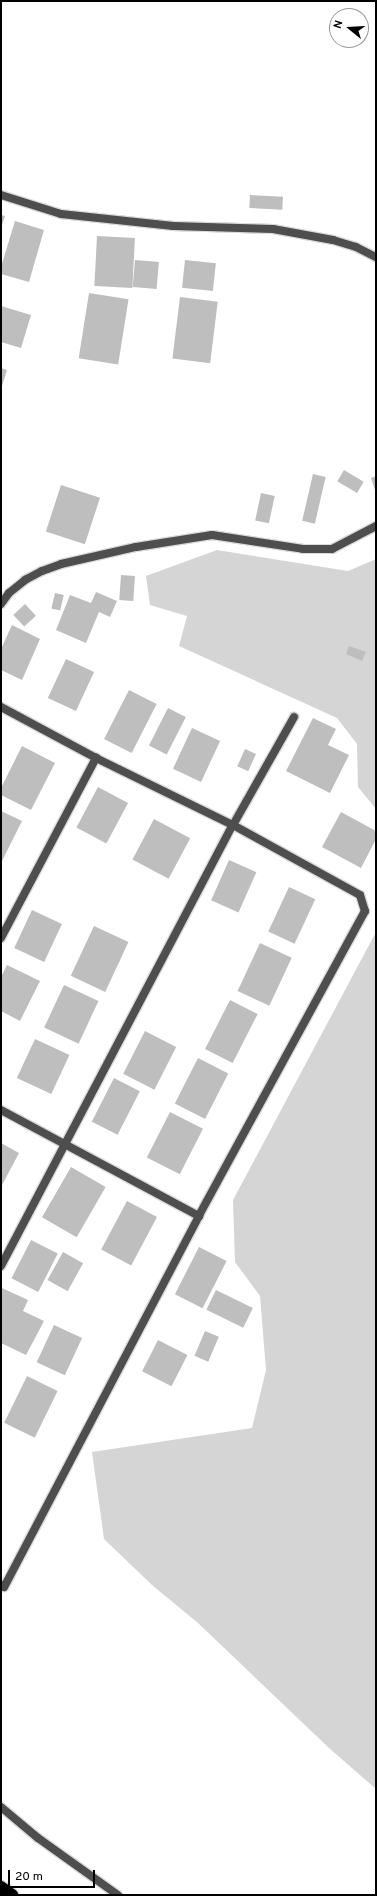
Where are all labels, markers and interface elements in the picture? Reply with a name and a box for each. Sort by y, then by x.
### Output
north arrow [329,8,369,48]
text: N [331,19,346,31]
scale bar [10,1862,97,1888]
text: 20 m [15,1869,43,1885]

